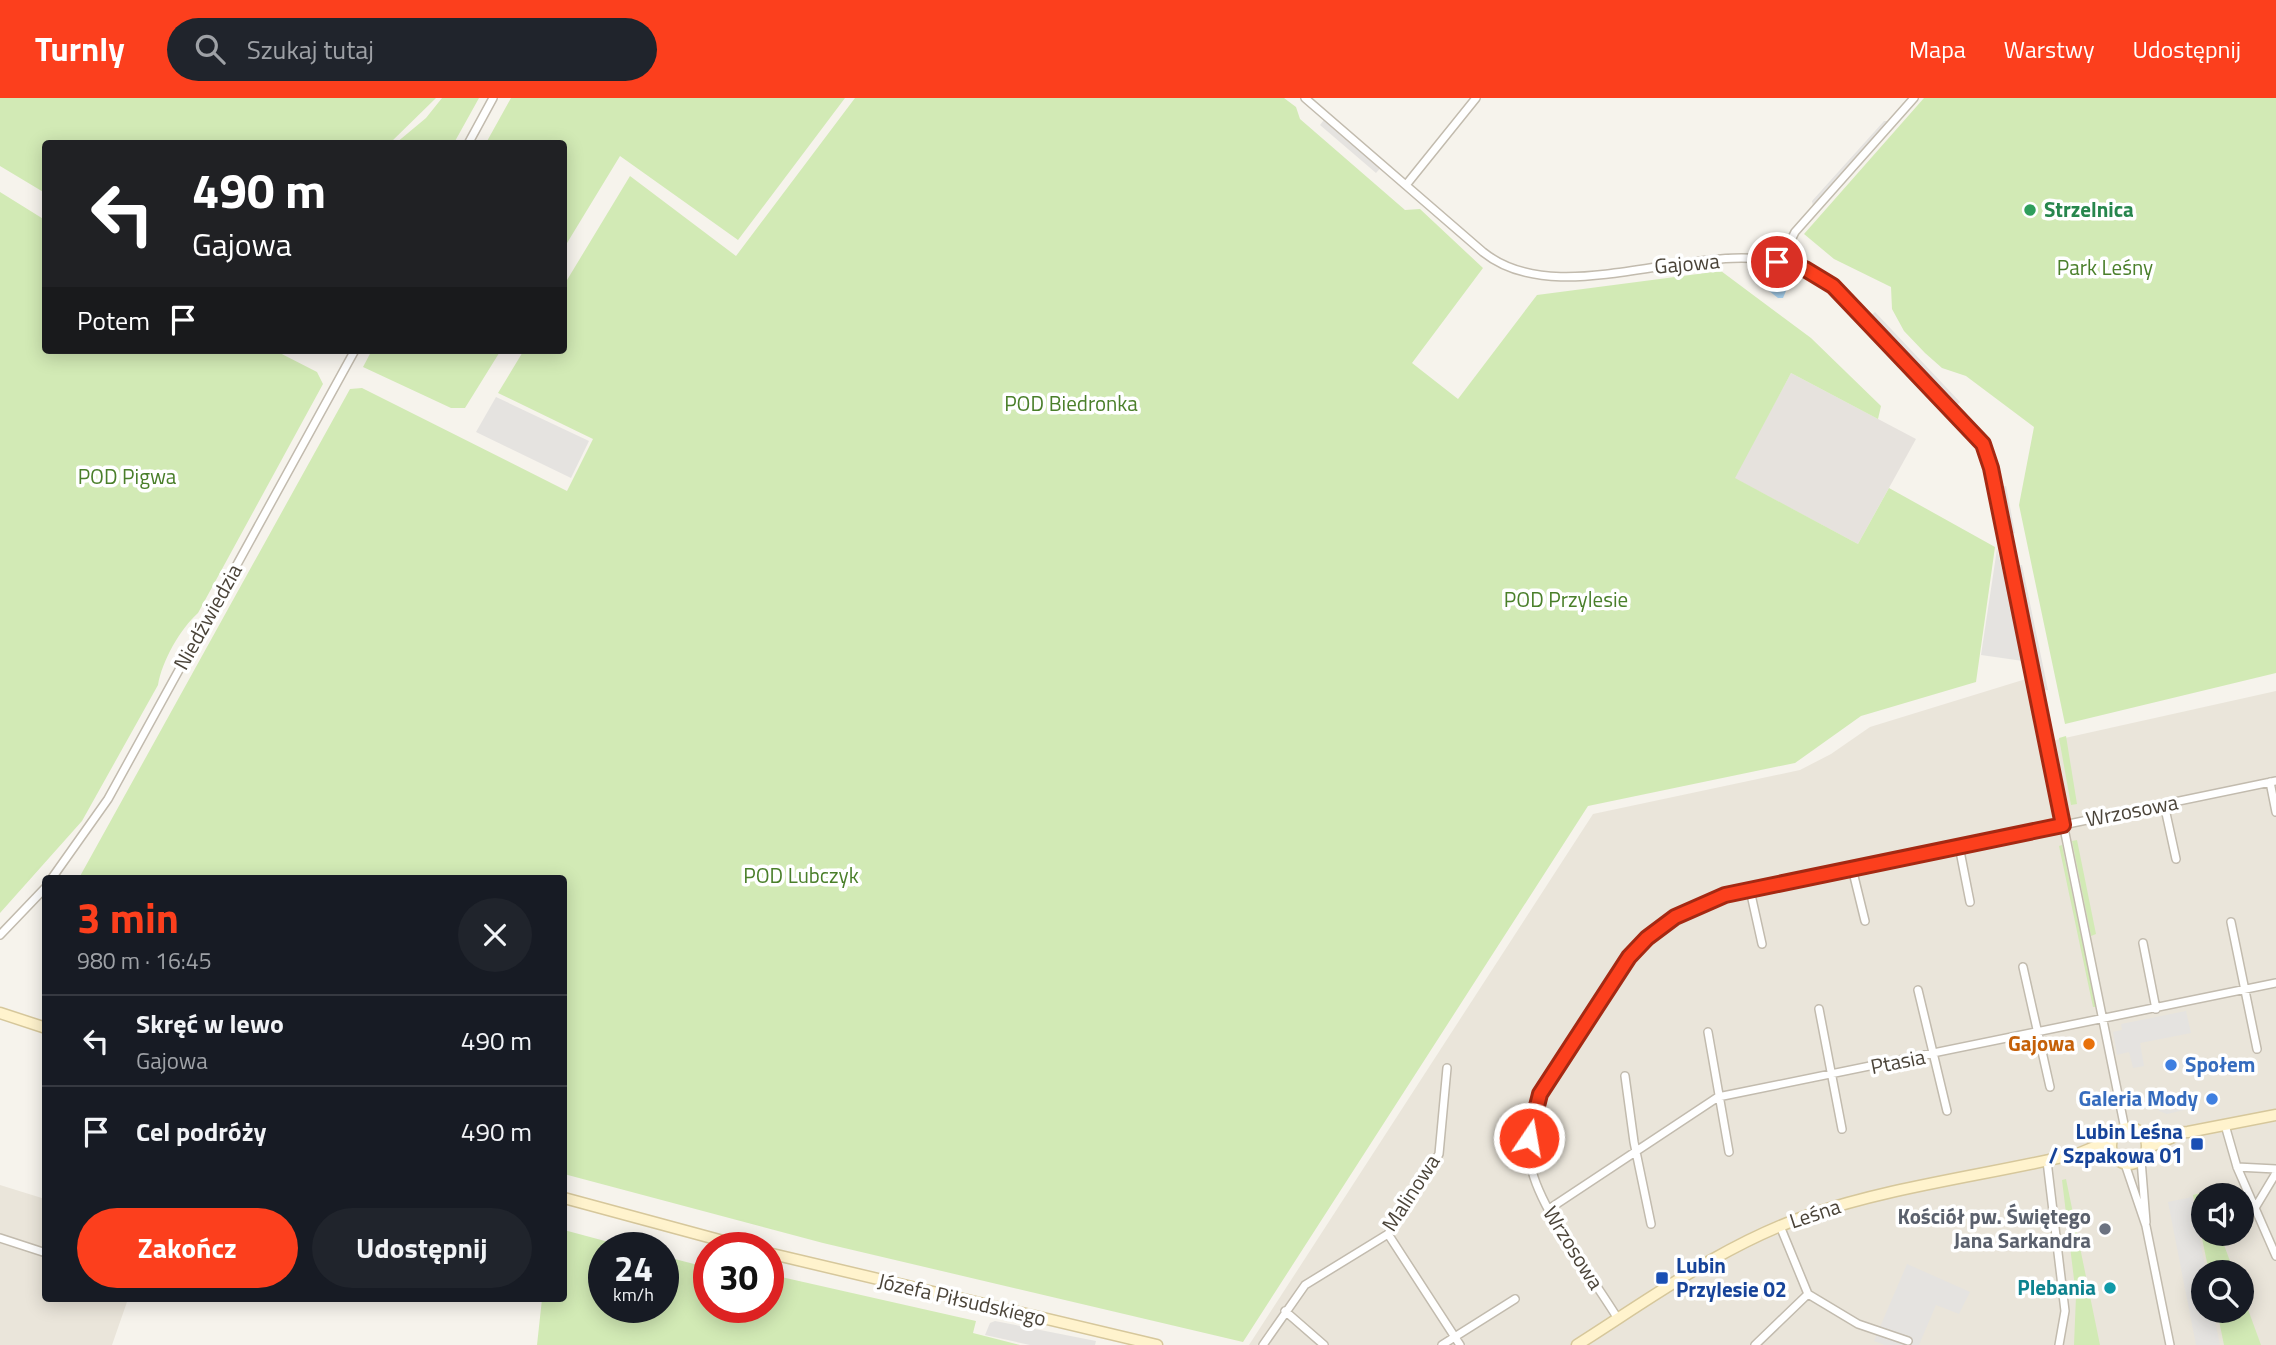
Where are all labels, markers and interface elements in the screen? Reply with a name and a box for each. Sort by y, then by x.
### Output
search box [167,18,657,81]
text: Turnly [35,24,125,74]
icon: search [191,30,229,68]
text: Szukaj tutaj [247,30,374,69]
text: Mapa [1909,31,1966,67]
text: Warstwy [2004,31,2095,67]
text: Udostępnij [2133,31,2241,67]
text: 490 m [192,152,326,227]
icon: left [77,168,168,259]
place label: Strzelnica [2044,193,2134,225]
marker: Strzelnica [2022,202,2038,218]
text: Gajowa [192,220,292,268]
pin [1747,232,1807,292]
icon: arrive [1758,243,1796,281]
street label: Gajowa [1653,244,1721,282]
park label: Park Leśny [2057,251,2153,283]
text: Potem [77,301,150,340]
icon: arrive [164,301,202,339]
park label: POD Biedronka [1004,387,1138,419]
park label: POD Pigwa [78,460,177,492]
street label: Niedźwiedzia [165,557,250,675]
park label: POD Przylesie [1504,583,1628,615]
street label: Wrzosowa [2083,785,2181,835]
park label: POD Lubczyk [743,859,859,891]
text: 3 min [77,885,179,949]
button: close [458,898,532,972]
text: 980 m · 16:45 [77,943,212,978]
text: Skręć w lewo [136,1004,284,1043]
text: 490 m [461,1021,532,1060]
icon: left [77,1022,115,1060]
place label: Gajowa [2008,1027,2075,1059]
marker: Gajowa [2081,1036,2097,1052]
street label: Ptasia [1868,1040,1928,1082]
text: Gajowa [136,1043,208,1078]
place label: Społem [2185,1048,2255,1080]
marker: Społem [2163,1057,2179,1073]
place label: Galeria Mody [2078,1082,2198,1114]
marker: Galeria Mody [2204,1091,2220,1107]
position arrow [1492,1101,1566,1175]
text: Cel podróży [136,1112,266,1151]
text: 490 m [461,1112,532,1151]
icon: arrive [77,1113,115,1151]
place label: Lubin Leśna / Szpakowa 01 [2049,1115,2183,1171]
marker: Lubin Leśna / Szpakowa 01 [2189,1136,2205,1152]
street label: Malinowa [1373,1147,1447,1237]
map controls [2191,1183,2254,1323]
button: sound [2191,1183,2254,1246]
street label: Leśna [1785,1190,1845,1236]
street label: Wrzosowa [1536,1199,1612,1296]
place label: Kościół pw. Świętego Jana Sarkandra [1898,1200,2091,1256]
button: Zakończ [77,1208,298,1288]
button: Udostępnij [312,1208,532,1288]
marker: Kościół pw. Świętego Jana Sarkandra [2097,1221,2113,1237]
speed limit sign: 30 [693,1232,784,1323]
text: 24 [614,1241,653,1295]
place label: Lubin Przylesie 02 [1676,1249,1787,1305]
button: search [2191,1260,2254,1323]
street label: Józefa Piłsudskiego [875,1264,1049,1334]
marker: Lubin Przylesie 02 [1654,1270,1670,1286]
place label: Plebania [2017,1271,2096,1303]
marker: Plebania [2102,1280,2118,1296]
text: km/h [613,1281,654,1308]

